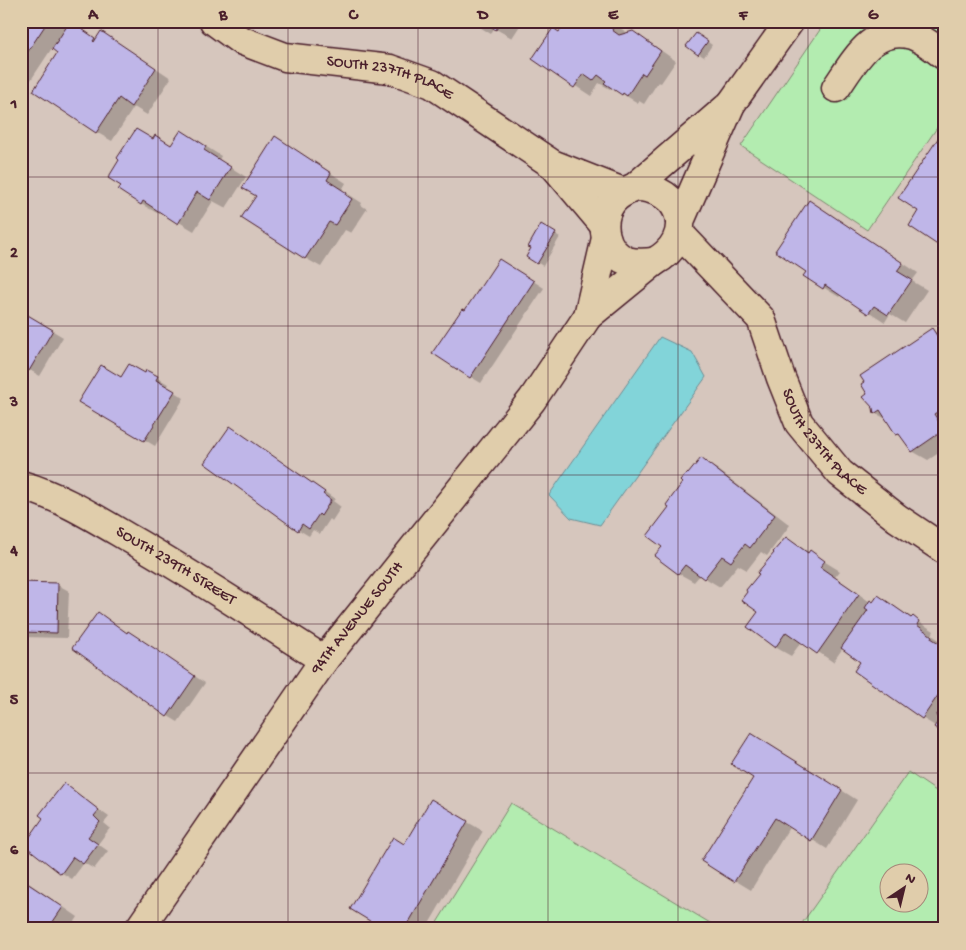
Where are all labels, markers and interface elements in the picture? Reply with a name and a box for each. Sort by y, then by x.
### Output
text: A [87,7,99,26]
text: B [218,7,228,26]
text: C [348,7,359,26]
text: D [476,7,489,26]
text: E [608,7,619,26]
text: F [738,7,749,26]
text: G [868,7,879,26]
street label: SOUTH 237TH PLACE [325,52,457,105]
text: 1 [10,96,17,115]
text: 2 [10,245,18,264]
street label: SOUTH 237TH PLACE [777,386,871,500]
text: 3 [9,394,18,413]
street label: SOUTH 239TH STREET [112,523,240,610]
text: 4 [9,543,18,562]
street label: 94TH AVENUE SOUTH [307,558,409,679]
text: 5 [10,692,19,711]
text: 6 [10,842,19,861]
north arrow [878,862,928,912]
text: N [901,870,919,889]

